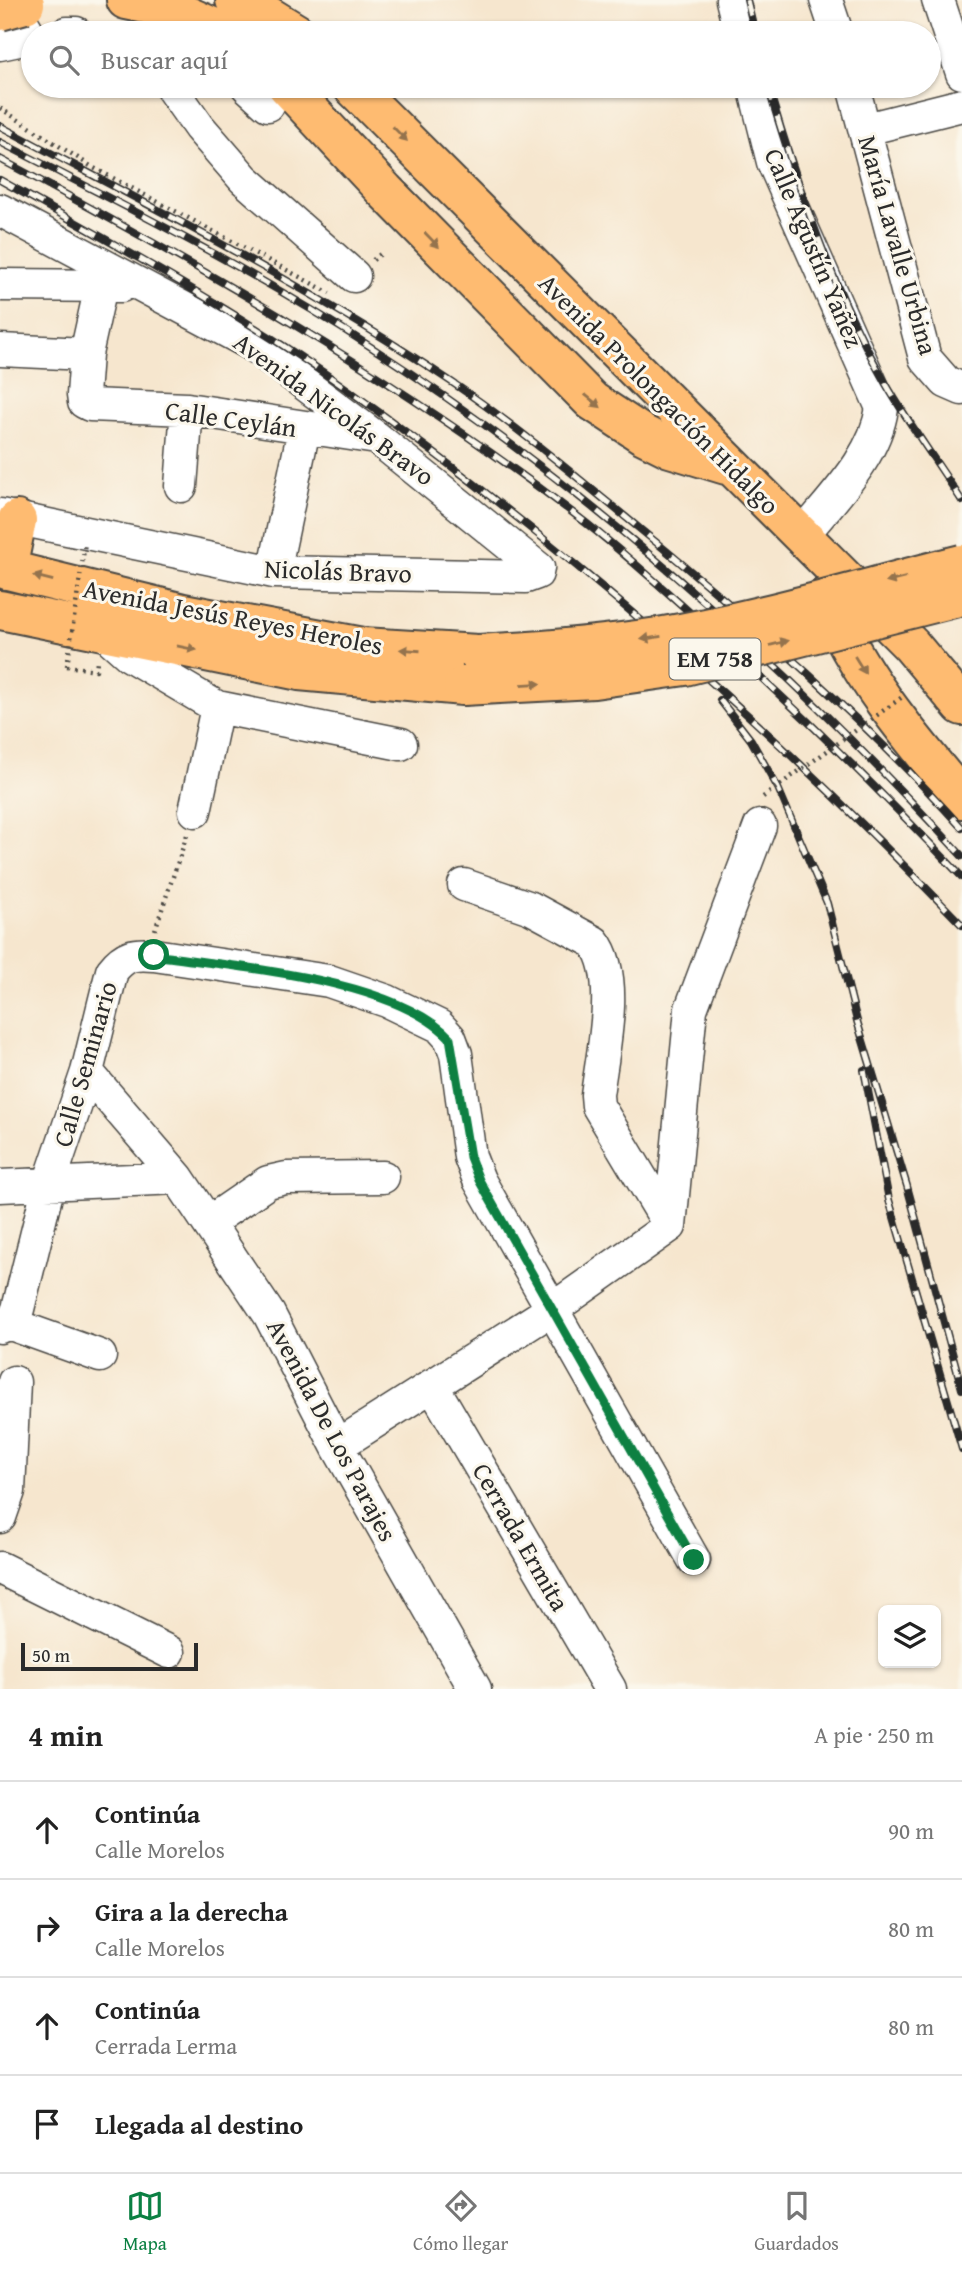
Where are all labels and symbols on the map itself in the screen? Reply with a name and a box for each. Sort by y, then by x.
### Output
one-way arrow [392,126,409,143]
street label: María Lavalle Urbina [848,130,949,360]
street label: Calle Agustín Yañez [755,142,874,354]
one-way arrow [424,231,440,248]
street label: Avenida Prolongación Hidalgo [530,264,789,523]
street label: Avenida Nicolás Bravo [226,322,443,495]
street label: Calle Ceylán [163,390,300,447]
one-way arrow [584,393,601,408]
street label: Nicolás Bravo [264,548,412,593]
street label: Avenida Jesús Reyes Heroles [80,568,386,665]
one-way arrow [32,572,54,583]
one-way arrow [885,575,907,586]
one-way arrow [639,632,661,643]
one-way arrow [768,637,790,648]
road number: EM 758 [670,638,760,680]
one-way arrow [176,642,198,653]
one-way arrow [399,644,421,655]
one-way arrow [854,655,867,674]
one-way arrow [520,678,542,689]
route start [138,939,169,970]
street label: Calle Seminario [42,977,127,1151]
street label: Avenida De Los Parajes [257,1312,408,1548]
street label: Cerrada Ermita [463,1455,580,1619]
route end [678,1544,709,1575]
scale bar [21,1640,198,1672]

